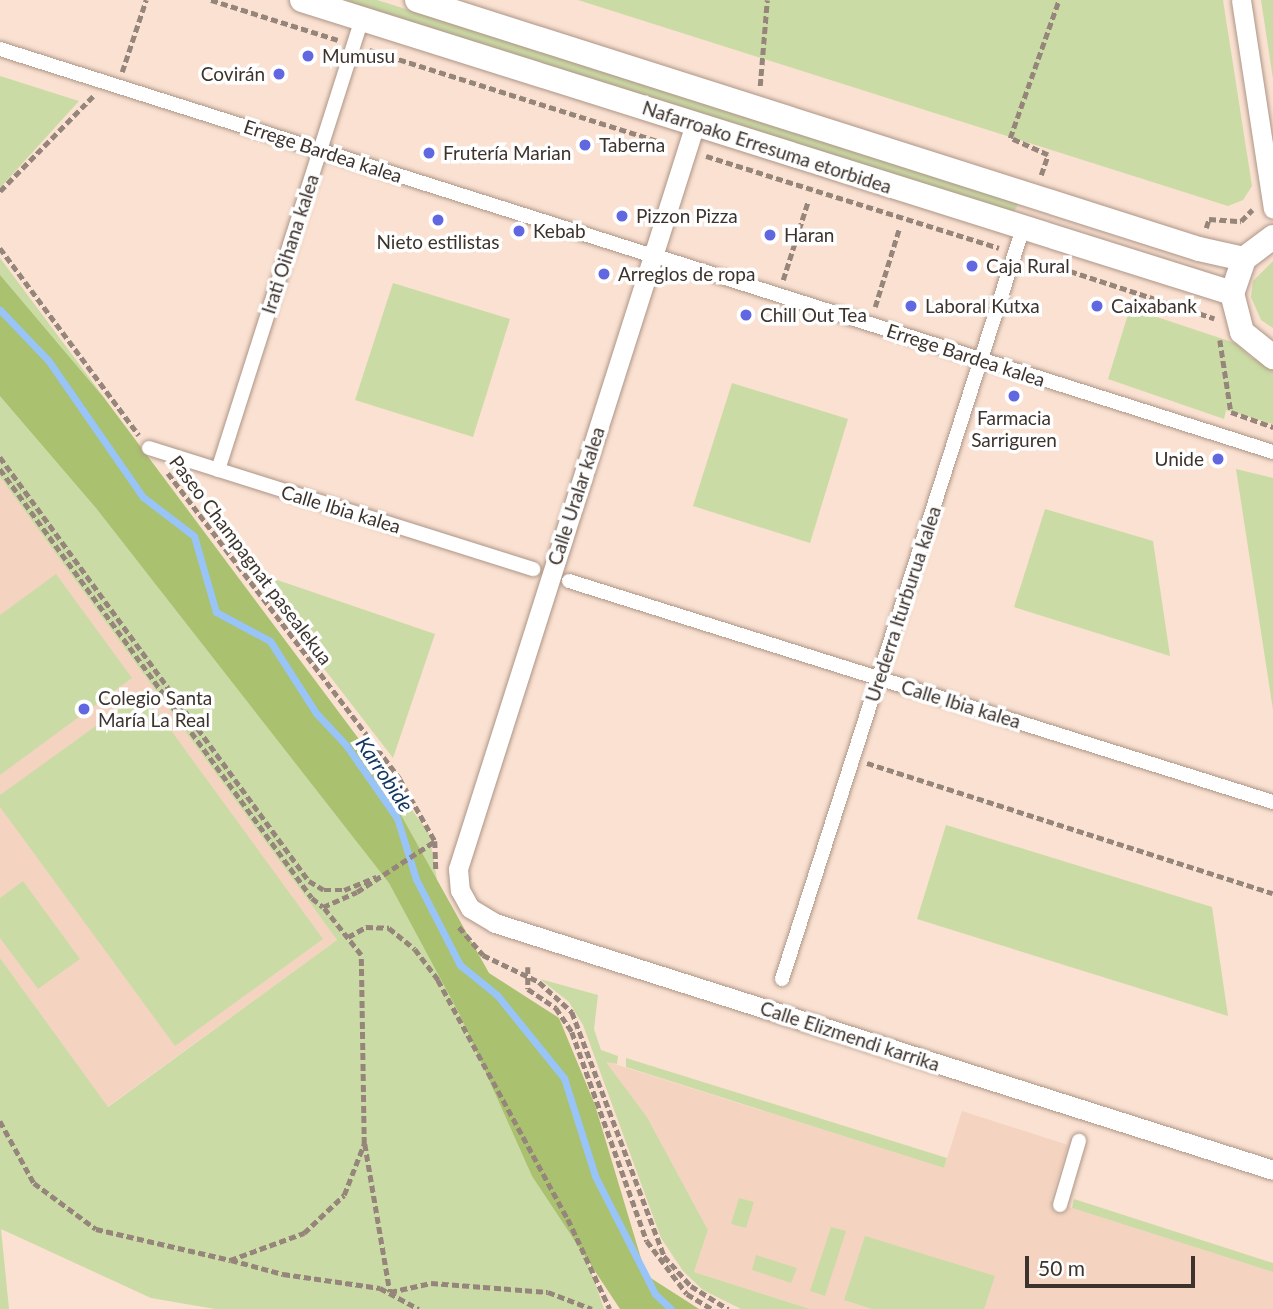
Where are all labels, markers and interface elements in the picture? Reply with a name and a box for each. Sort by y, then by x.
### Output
place label: Mumusu [322,45,395,67]
marker: Mumusu [300,48,316,64]
place label: Covirán [201,63,265,85]
marker: Covirán [271,66,287,82]
street label: Nafarroako Erresuma etorbidea [640,96,894,198]
street label: Errege Bardea kalea [241,115,405,187]
place label: Taberna [599,134,665,156]
marker: Taberna [577,137,593,153]
place label: Frutería Marian [443,142,571,164]
marker: Frutería Marian [421,145,437,161]
street label: Irati Oihana kalea [257,171,323,317]
place label: Pizzon Pizza [636,205,738,227]
marker: Pizzon Pizza [614,208,630,224]
marker: Nieto estilistas [430,212,446,228]
place label: Kebab [533,220,586,242]
marker: Kebab [511,223,527,239]
place label: Haran [784,224,834,246]
marker: Haran [762,227,778,243]
place label: Nieto estilistas [376,231,500,253]
place label: Caja Rural [986,255,1070,277]
marker: Caja Rural [964,258,980,274]
place label: Arreglos de ropa [618,263,755,285]
marker: Arreglos de ropa [596,266,612,282]
place label: Laboral Kutxa [925,295,1040,317]
place label: Caixabank [1111,295,1197,317]
marker: Laboral Kutxa [903,298,919,314]
marker: Caixabank [1089,298,1105,314]
place label: Chill Out Tea [760,304,867,326]
marker: Chill Out Tea [738,307,754,323]
street label: Errege Bardea kalea [884,319,1048,391]
marker: Farmacia Sarriguren [1006,388,1022,404]
place label: Farmacia Sarriguren [971,407,1057,451]
street label: Calle Uralar kalea [543,424,609,568]
place label: Unide [1154,448,1204,470]
street label: Paseo Champagnat pasealekua [165,451,337,669]
marker: Unide [1210,451,1226,467]
street label: Calle Ibia kalea [279,480,403,538]
street label: Urederra Iturburua kalea [861,503,945,705]
street label: Calle Ibia kalea [899,675,1023,733]
place label: Colegio Santa María La Real [98,687,212,731]
marker: Colegio Santa María La Real [76,701,92,717]
water label: Karrobide [351,732,419,816]
street label: Calle Elizmendi karrika [757,996,943,1076]
scale bar [1028,1242,1198,1286]
text: 50 m [1038,1255,1085,1280]

